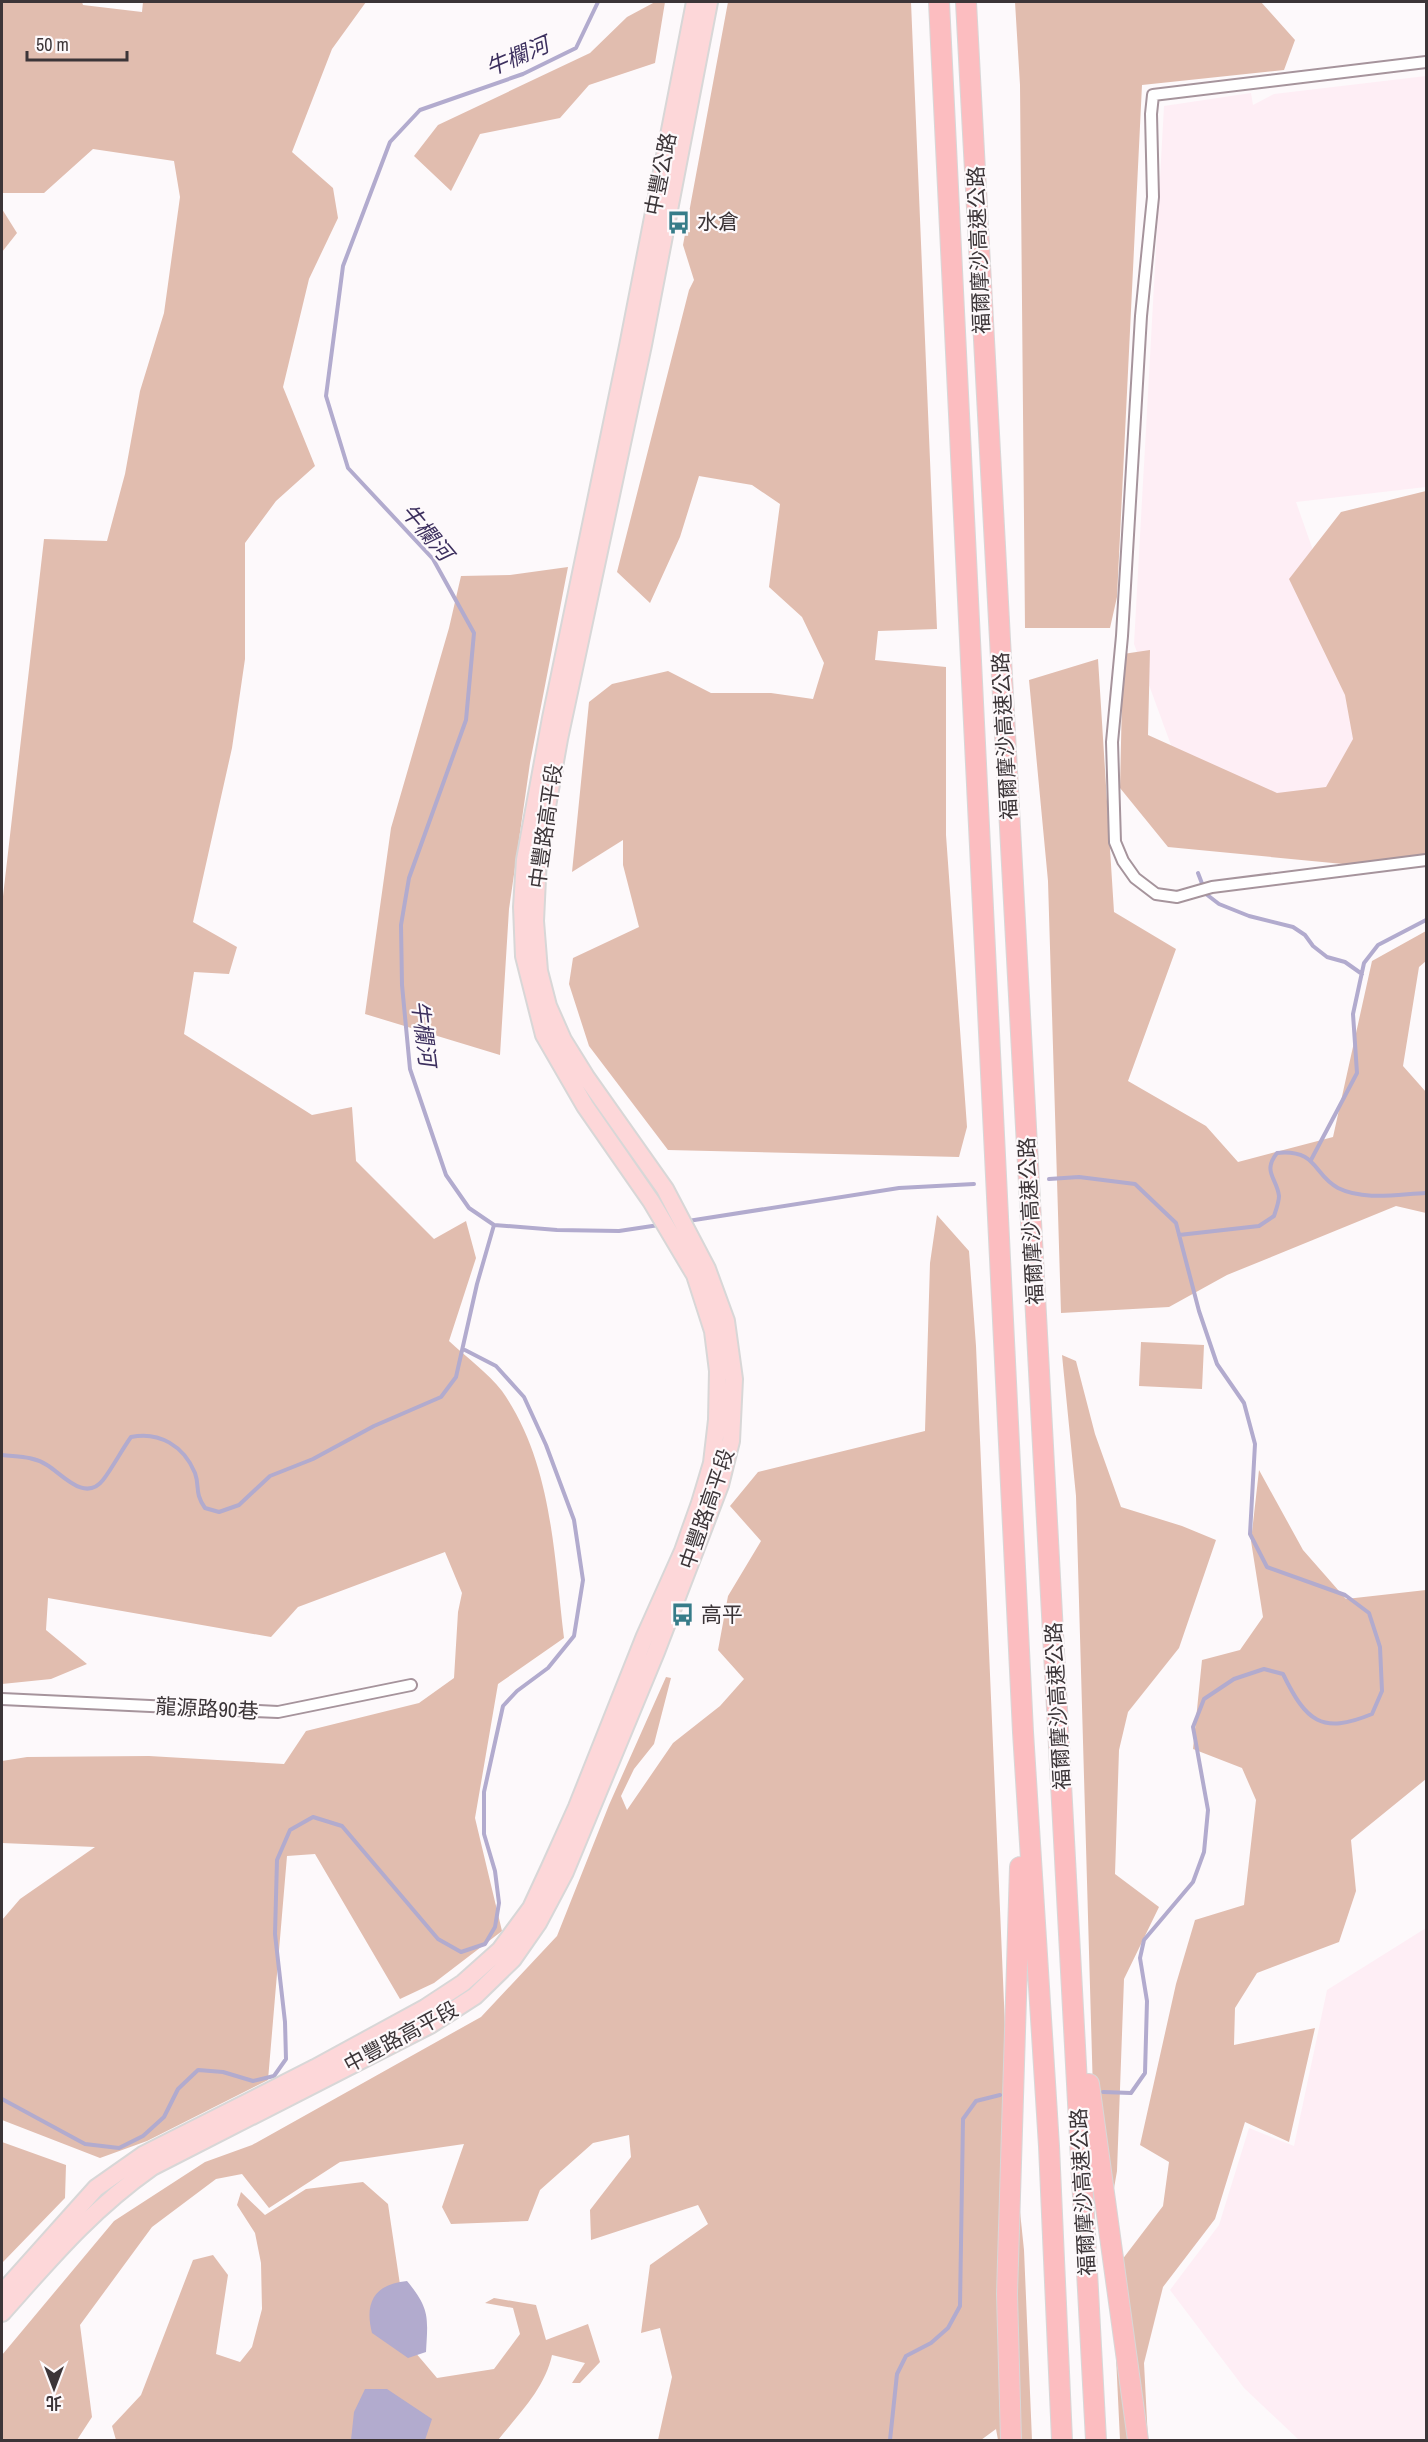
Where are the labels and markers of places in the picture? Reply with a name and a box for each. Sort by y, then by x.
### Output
place label: 水倉 [697,207,739,236]
bus stop icon: 水倉 [666,209,692,235]
place label: 高平 [701,1600,743,1629]
bus stop icon: 高平 [670,1602,696,1628]

